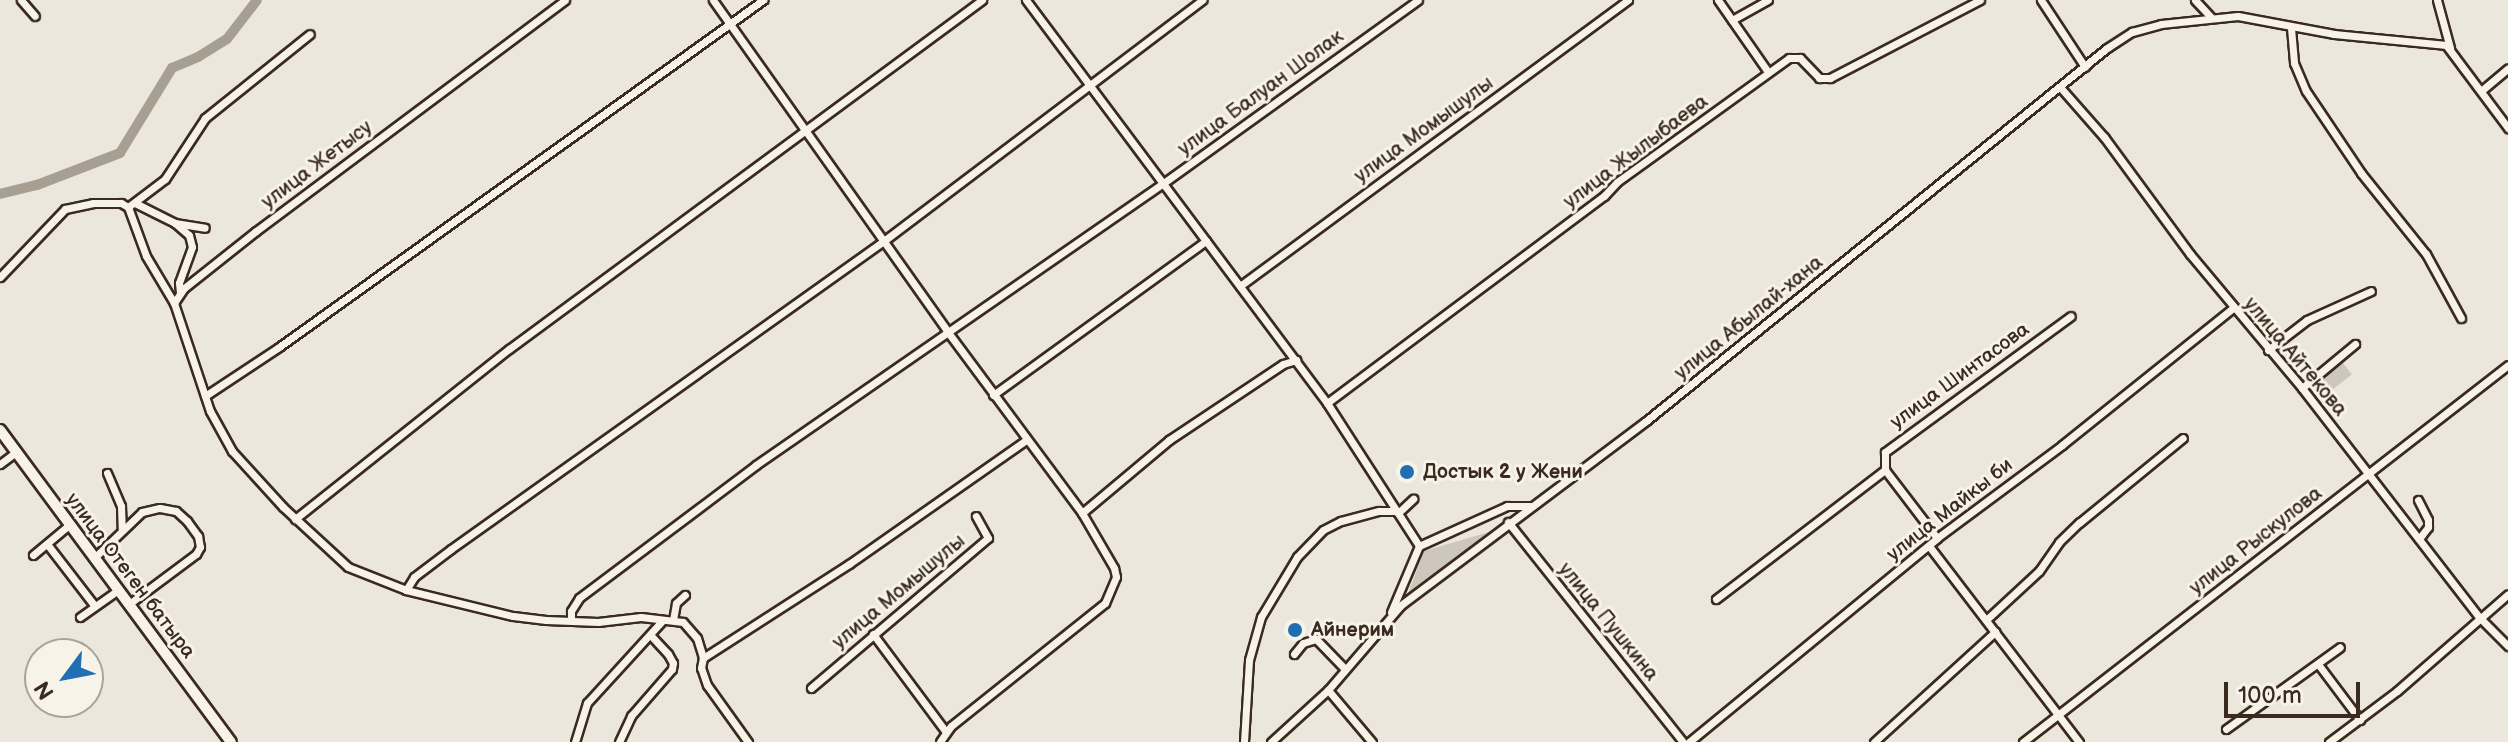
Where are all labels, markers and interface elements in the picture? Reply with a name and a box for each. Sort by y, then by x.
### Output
street label: улица Балуан Шолак [1173,25,1349,161]
street label: улица Момышулы [1350,72,1498,188]
street label: улица Жылыбаева [1559,90,1713,214]
street label: улица Жетысу [257,116,377,214]
street label: улица Абылай-хана [1670,251,1828,385]
street label: улица Айтекова [2238,293,2352,421]
street label: улица Шинтасова [1886,318,2034,434]
street label: улица Майкы би [1882,453,2018,567]
place label: Достык 2 у Жени [1423,460,1583,484]
marker: Достык 2 у Жени [1398,463,1416,481]
street label: улица Рыскулова [2185,482,2327,600]
street label: улица Отеген батыра [60,489,200,663]
street label: улица Момышулы [828,530,970,654]
street label: улица Пушкина [1553,558,1663,686]
place label: Айнерим [1311,618,1394,642]
marker: Айнерим [1286,621,1304,639]
north arrow [24,638,104,718]
scale bar [2228,666,2364,716]
text: N [29,676,61,704]
text: 100 m [2238,681,2302,710]

